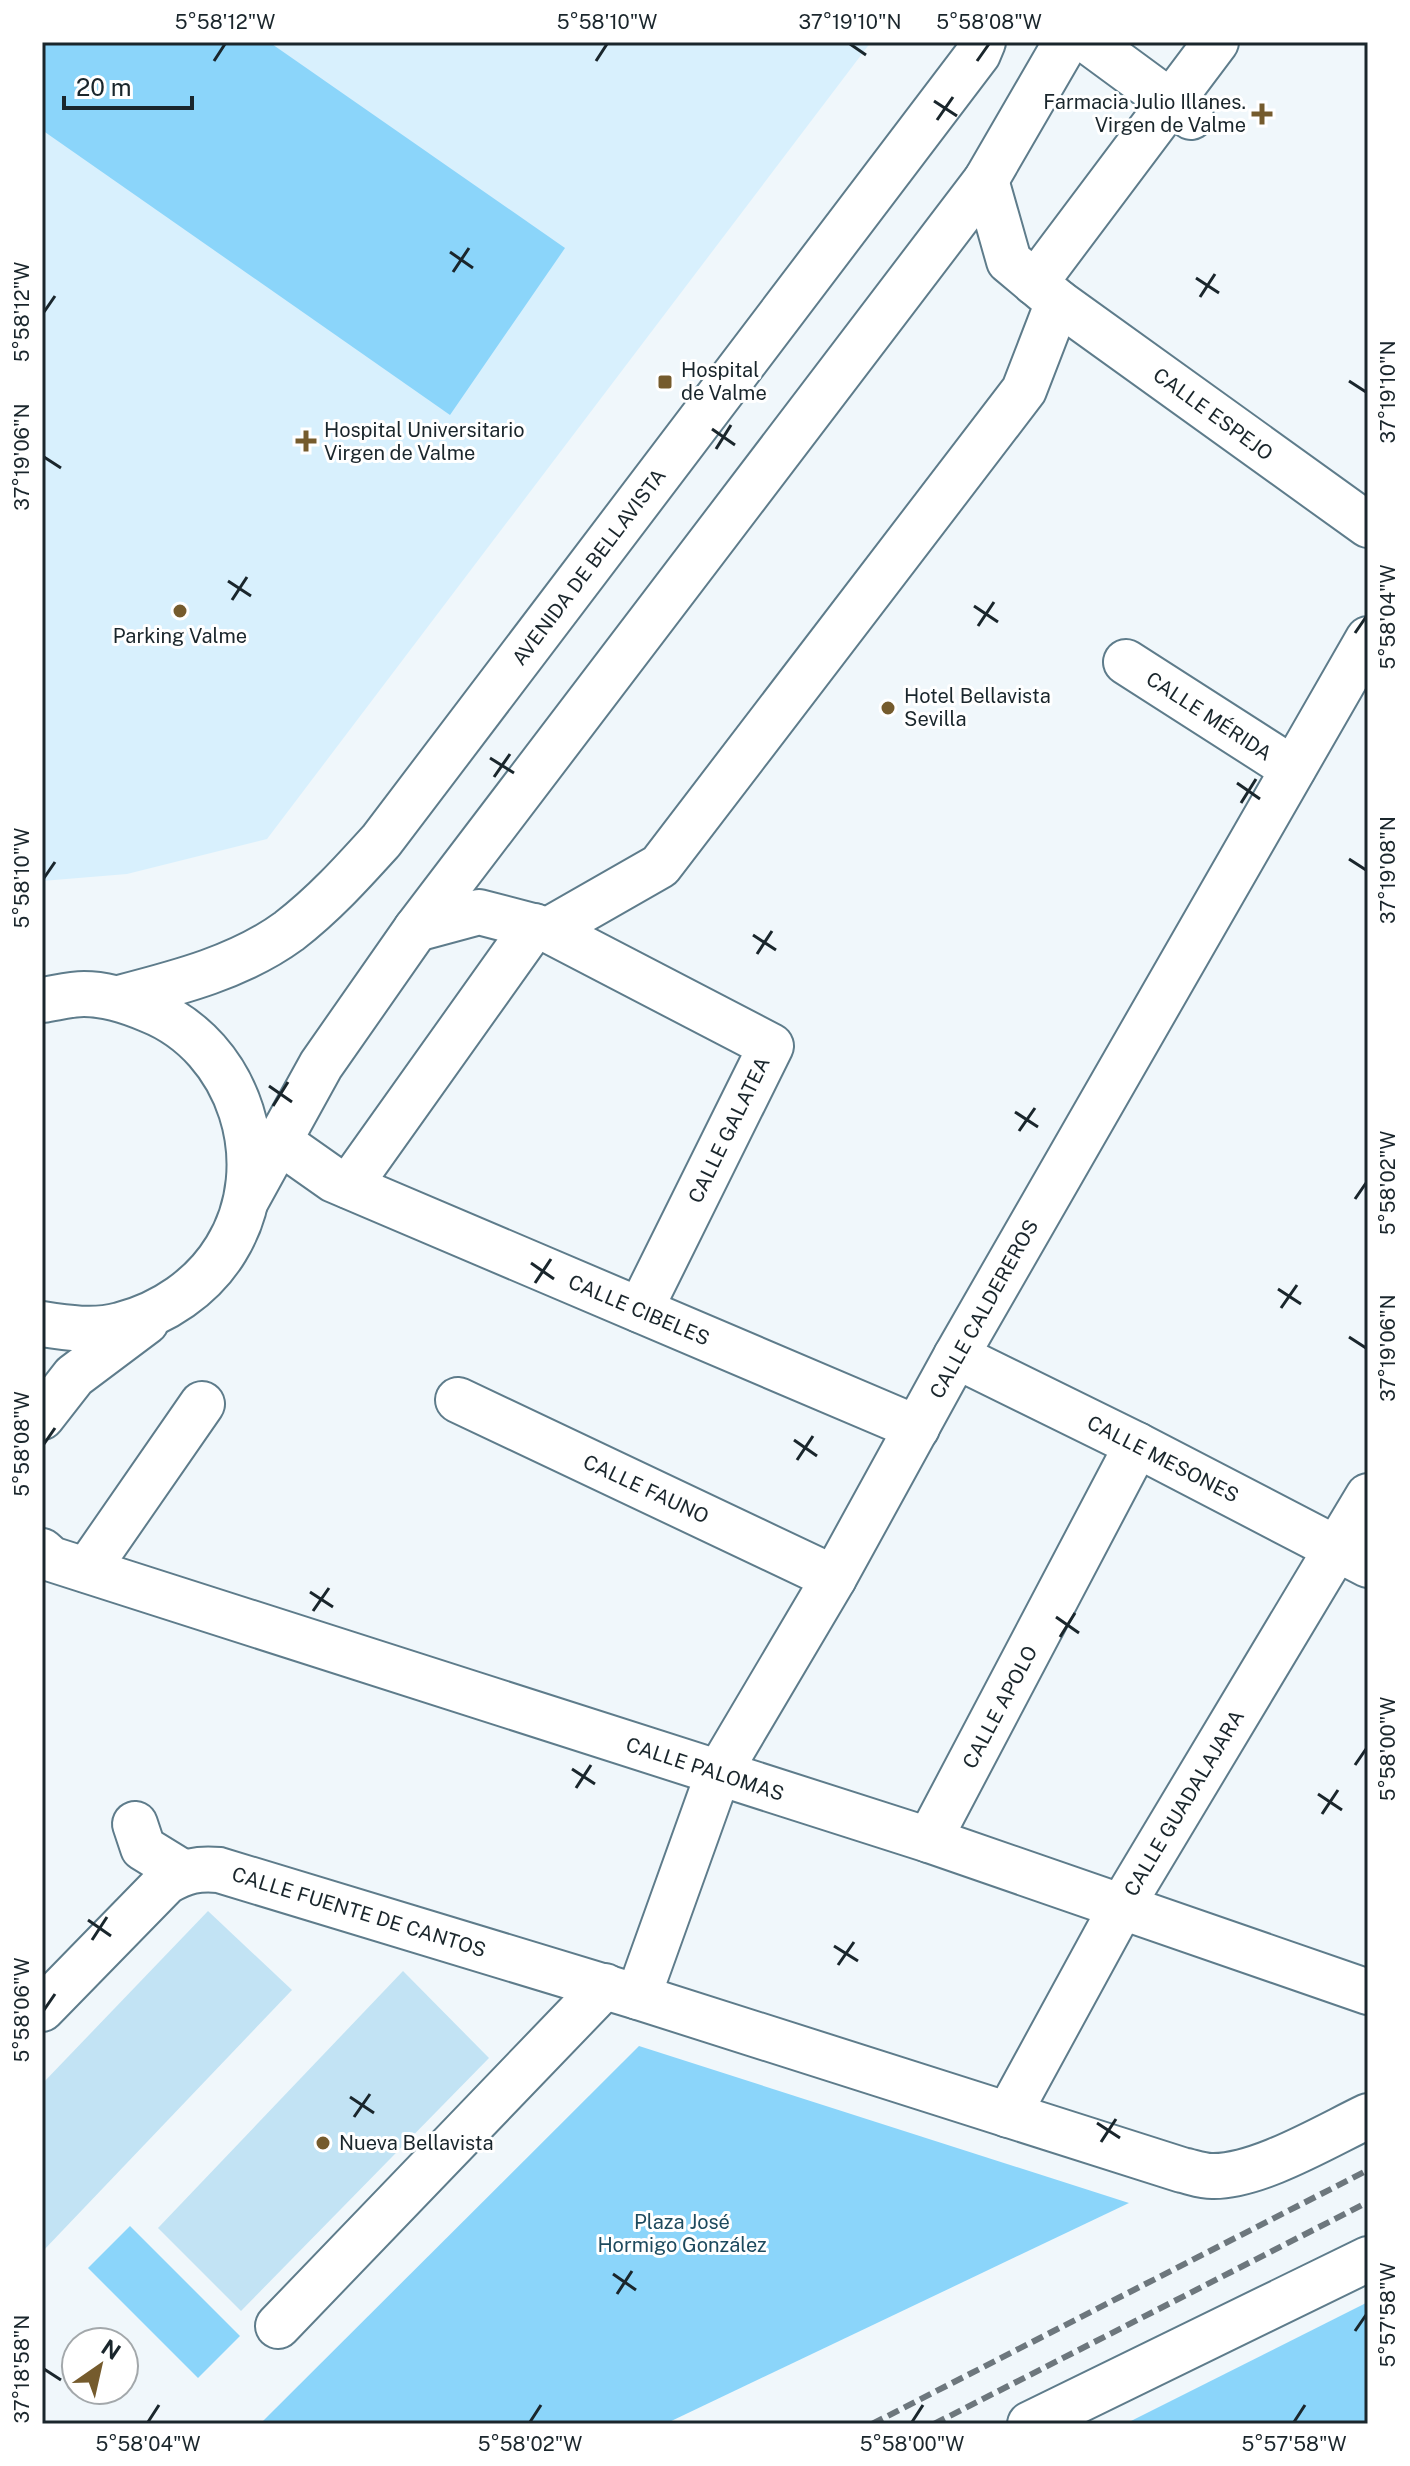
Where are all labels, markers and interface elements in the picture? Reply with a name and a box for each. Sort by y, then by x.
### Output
text: 5°58'12"W [175,10,275,34]
text: 5°58'10"W [557,10,657,34]
text: 37°19'10"N [798,10,902,34]
text: 5°58'08"W [936,10,1042,34]
scale bar [64,60,192,110]
text: 20 m [76,73,132,101]
place label: Farmacia Julio Illanes. Virgen de Valme [1043,90,1246,137]
marker: Farmacia Julio Illanes. Virgen de Valme [1253,105,1271,123]
text: 5°58'12"W [10,262,34,362]
text: 37°19'10"N [1376,340,1400,444]
place label: Hospital de Valme [681,358,767,405]
street label: CALLE ESPEJO [1149,363,1277,465]
marker: Hospital de Valme [656,373,674,391]
text: 37°19'06"N [10,403,34,511]
place label: Hospital Universitario Virgen de Valme [324,418,525,465]
marker: Hospital Universitario Virgen de Valme [295,430,317,452]
street label: AVENIDA DE BELLAVISTA [507,464,671,670]
text: 5°58'04"W [1376,564,1400,670]
marker: Parking Valme [171,602,189,620]
place label: Parking Valme [113,624,247,648]
street label: CALLE MÉRIDA [1142,666,1277,766]
place label: Hotel Bellavista Sevilla [904,684,1051,731]
marker: Hotel Bellavista Sevilla [879,699,897,717]
text: 37°19'08"N [1376,816,1400,924]
text: 5°58'10"W [10,828,34,928]
street label: CALLE GALATEA [683,1053,775,1207]
text: 5°58'02"W [1376,1131,1400,1235]
street label: CALLE CALDEREROS [925,1215,1043,1403]
street label: CALLE CIBELES [565,1269,713,1351]
text: 37°19'06"N [1376,1294,1400,1402]
text: 5°58'08"W [10,1391,34,1497]
street label: CALLE MESONES [1083,1410,1243,1508]
street label: CALLE FAUNO [579,1449,713,1529]
street label: CALLE APOLO [958,1642,1042,1772]
text: 5°58'00"W [1376,1697,1400,1801]
street label: CALLE GUADALAJARA [1119,1706,1249,1900]
street label: CALLE PALOMAS [623,1732,787,1806]
street label: CALLE FUENTE DE CANTOS [229,1862,489,1962]
text: 5°58'06"W [10,1958,34,2062]
place label: Nueva Bellavista [339,2131,494,2155]
marker: Nueva Bellavista [314,2134,332,2152]
park label: Plaza José Hormigo González [597,2210,767,2257]
text: 5°57'58"W [1376,2262,1400,2368]
text: 37°18'58"N [10,2315,34,2423]
north arrow [60,2326,140,2406]
text: N [97,2334,126,2365]
text: 5°58'04"W [95,2432,201,2456]
text: 5°58'02"W [478,2432,582,2456]
text: 5°58'00"W [860,2432,964,2456]
text: 5°57'58"W [1241,2432,1347,2456]

